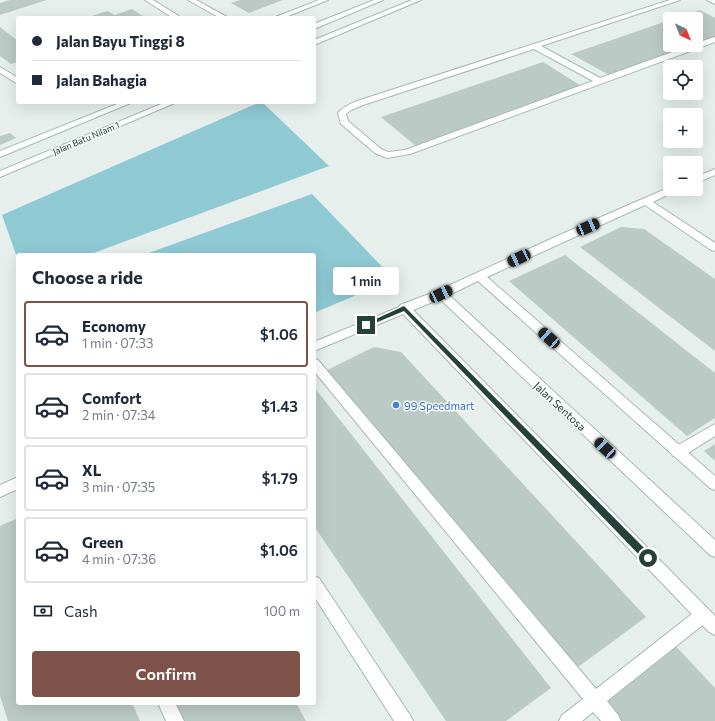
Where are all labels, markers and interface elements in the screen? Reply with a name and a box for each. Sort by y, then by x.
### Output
north arrow [663,12,703,52]
map controls [663,12,703,196]
text: Jalan Bayu Tinggi 8 [56,32,185,50]
button: locate [663,60,703,100]
text: Jalan Bahagia [56,71,147,89]
button: + [663,108,703,148]
street label: Jalan Batu Nilam 1 [51,119,121,157]
button: − [663,156,703,196]
car [575,217,601,237]
car [506,247,532,269]
text: Choose a ride [32,266,143,288]
callout: 1 min [333,267,399,295]
text: 1 min [351,273,381,289]
car [428,283,454,305]
icon: car [34,316,70,352]
route end [357,316,375,334]
text: Economy [82,317,146,335]
text: $1.06 [260,325,298,343]
car [536,326,562,350]
text: 1 min · 07:33 [82,335,153,351]
street label: Jalan Sentosa [531,379,589,434]
icon: car [34,388,70,424]
text: Comfort [82,389,142,407]
text: $1.43 [261,397,298,415]
place label: 99 Speedmart [404,399,475,412]
marker: 99 Speedmart [391,400,401,410]
text: 2 min · 07:34 [82,407,155,423]
car [592,435,618,461]
icon: car [34,460,70,496]
text: XL [82,461,101,479]
text: $1.79 [262,469,298,487]
text: 3 min · 07:35 [82,479,155,495]
icon: car [34,532,70,568]
text: Green [82,533,123,551]
text: $1.06 [260,541,298,559]
route start [639,549,657,567]
text: 4 min · 07:36 [82,551,156,567]
icon: cash [32,600,54,622]
text: Cash [64,602,98,620]
text: 100 m [264,603,300,619]
button: Confirm [32,651,300,697]

